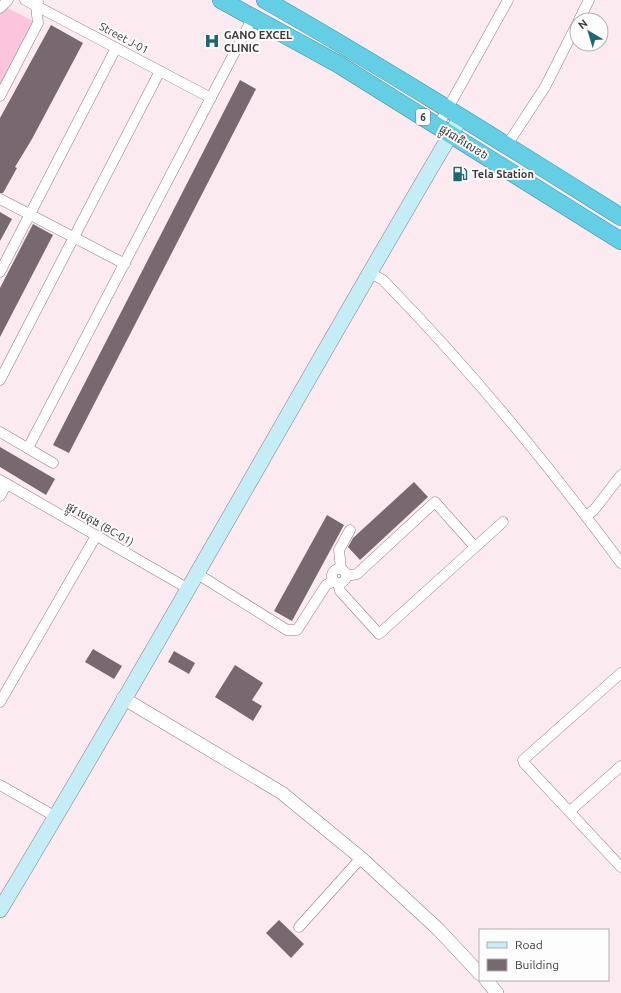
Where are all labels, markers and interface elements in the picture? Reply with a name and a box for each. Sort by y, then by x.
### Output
north arrow [569,12,609,52]
text: N [576,17,590,31]
street label: Street J-01 [97,20,151,56]
place label: GANO EXCEL CLINIC [224,29,292,54]
hospital icon: GANO EXCEL CLINIC [203,32,221,50]
road number: 6 [416,109,430,125]
street label: ផ្លូវជាតិលេខ៦ [435,122,491,165]
fuel station icon: Tela Station [451,165,469,183]
place label: Tela Station [472,168,534,180]
street label: ផ្លូវ បេតុង (BC-01) [62,500,136,552]
legend [479,929,609,981]
text: Road [515,938,543,951]
text: Building [515,958,559,971]

